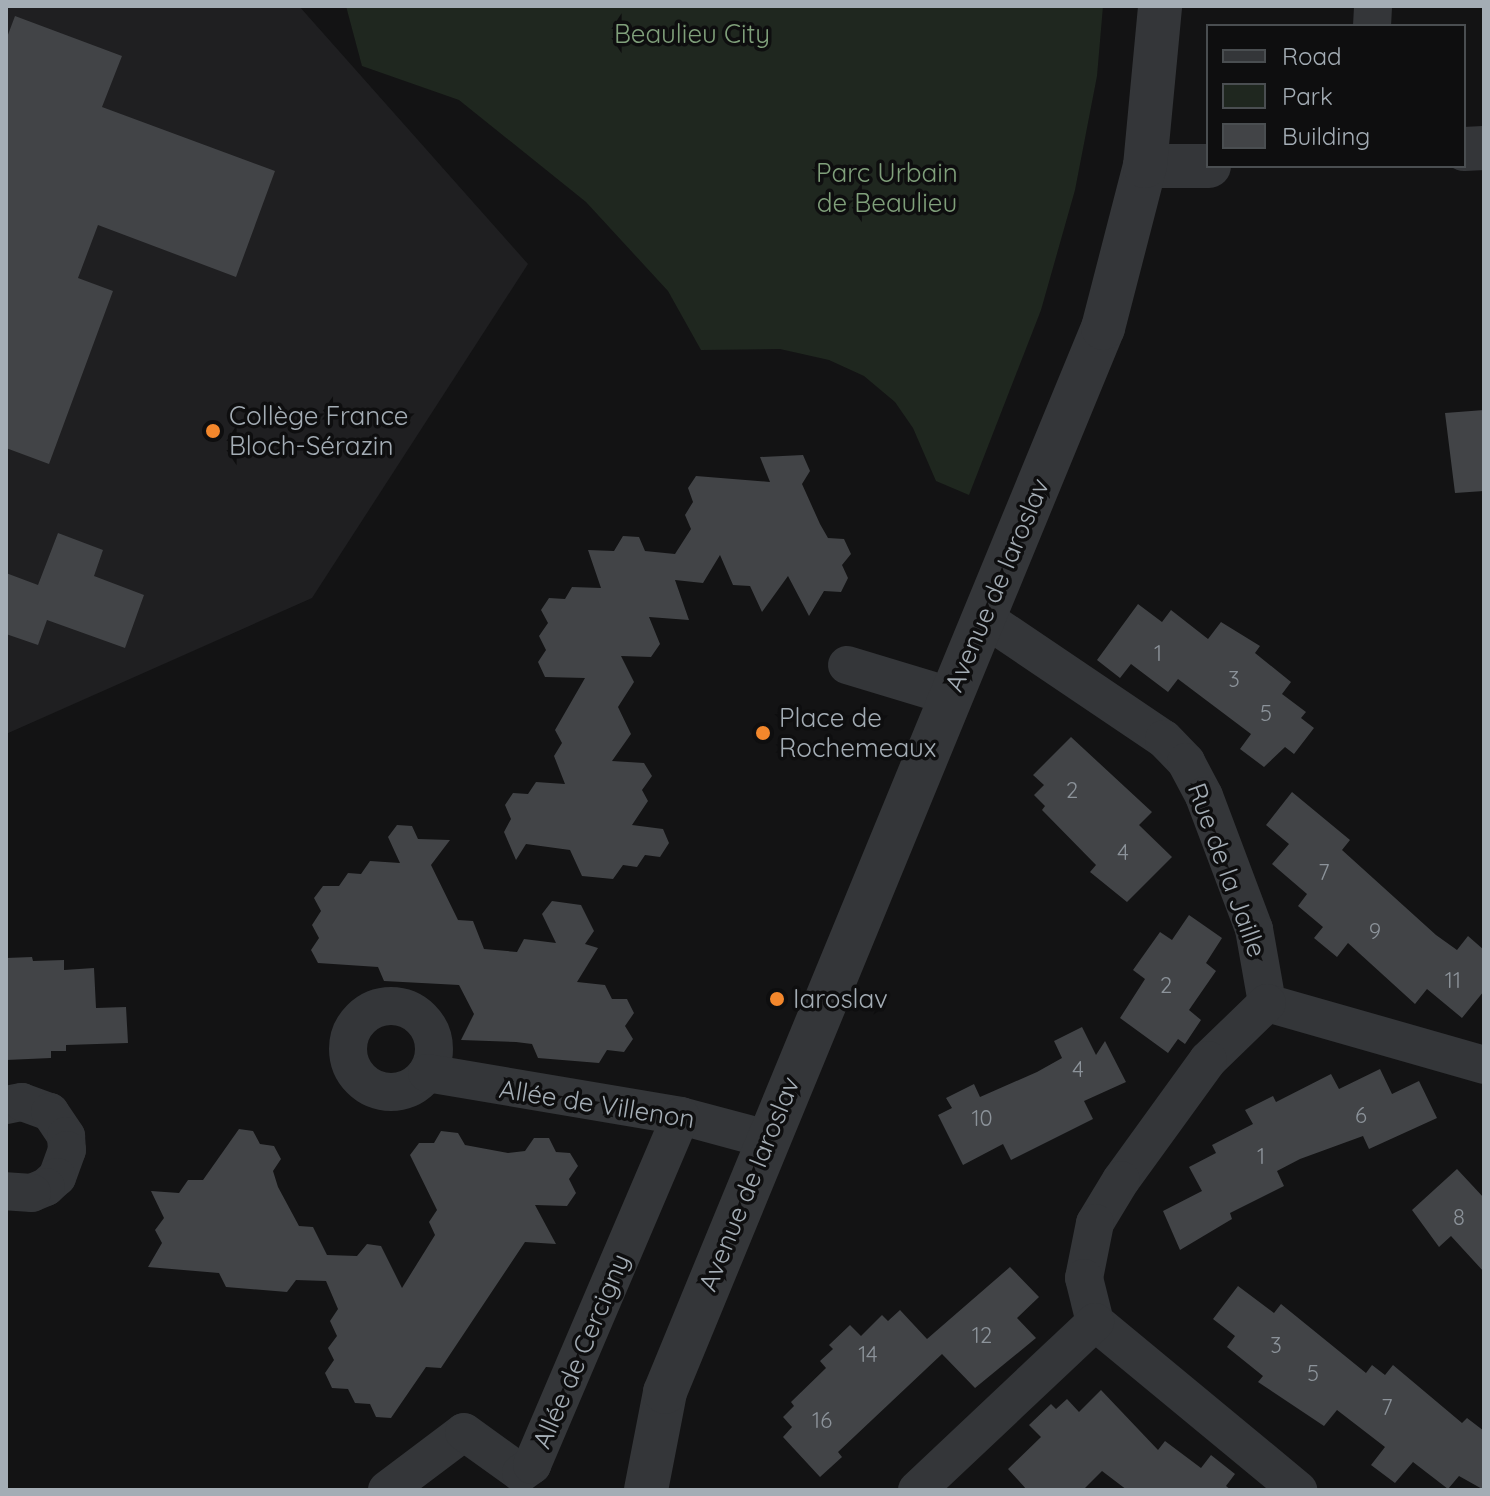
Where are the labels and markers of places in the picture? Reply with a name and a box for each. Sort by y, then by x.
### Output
place label: Collège France Bloch-Sérazin [229,400,409,462]
marker: Collège France Bloch-Sérazin [204,422,222,440]
place label: Place de Rochemeaux [779,702,936,764]
marker: Place de Rochemeaux [754,724,772,742]
place label: Iaroslav [793,983,888,1015]
marker: Iaroslav [768,990,786,1008]

